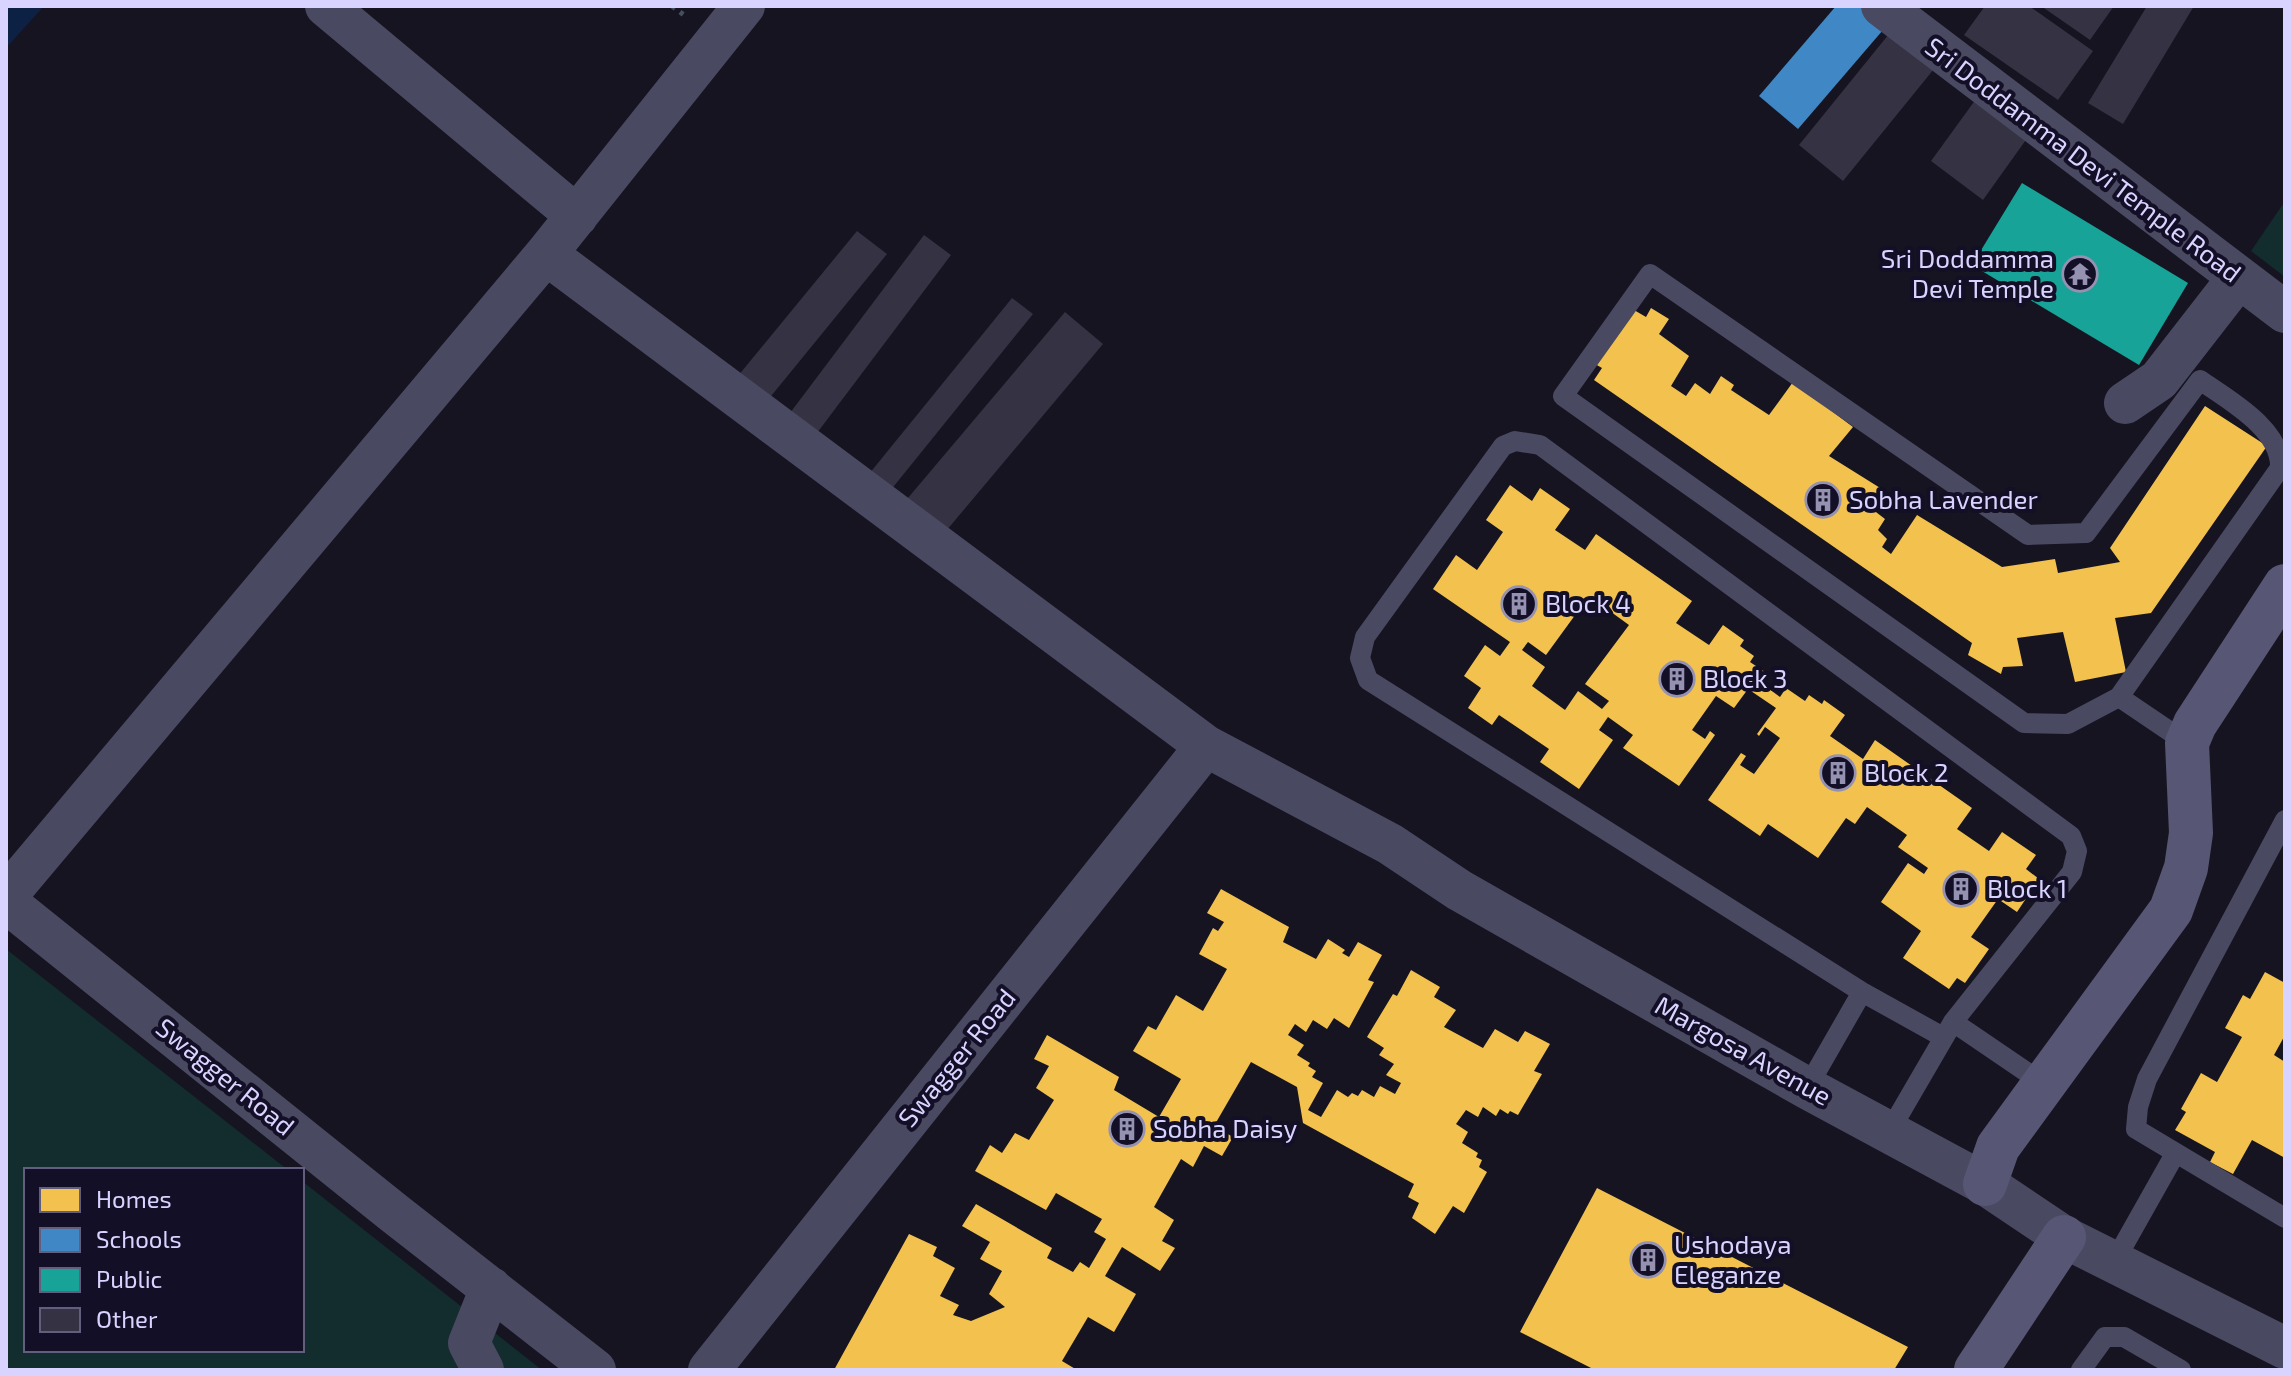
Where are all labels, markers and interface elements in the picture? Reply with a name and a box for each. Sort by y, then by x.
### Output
street label: Sri Doddamma Devi Temple Road [1919,31,2247,289]
place label: Sri Doddamma Devi Temple [1881,243,2054,304]
temple icon: Sri Doddamma Devi Temple [2061,255,2099,293]
building icon: Sobha Lavender [1804,481,1842,519]
place label: Sobha Lavender [1849,483,2038,514]
building icon: Block 4 [1500,585,1538,623]
place label: Block 4 [1545,587,1631,618]
building icon: Block 3 [1658,660,1696,698]
place label: Block 3 [1703,662,1788,693]
building icon: Block 2 [1819,754,1857,792]
place label: Block 2 [1864,756,1949,787]
building icon: Block 1 [1942,870,1980,908]
place label: Block 1 [1987,872,2067,903]
street label: Swagger Road [891,982,1021,1132]
street label: Margosa Avenue [1650,989,1837,1111]
street label: Swagger Road [151,1011,301,1141]
building icon: Sobha Daisy [1108,1110,1146,1148]
place label: Sobha Daisy [1153,1112,1297,1143]
legend [24,1168,304,1352]
text: Homes [96,1184,172,1213]
text: Schools [96,1224,182,1253]
place label: Ushodaya Eleganze [1674,1228,1791,1289]
building icon: Ushodaya Eleganze [1629,1241,1667,1279]
text: Public [96,1264,162,1293]
text: Other [96,1304,158,1333]

